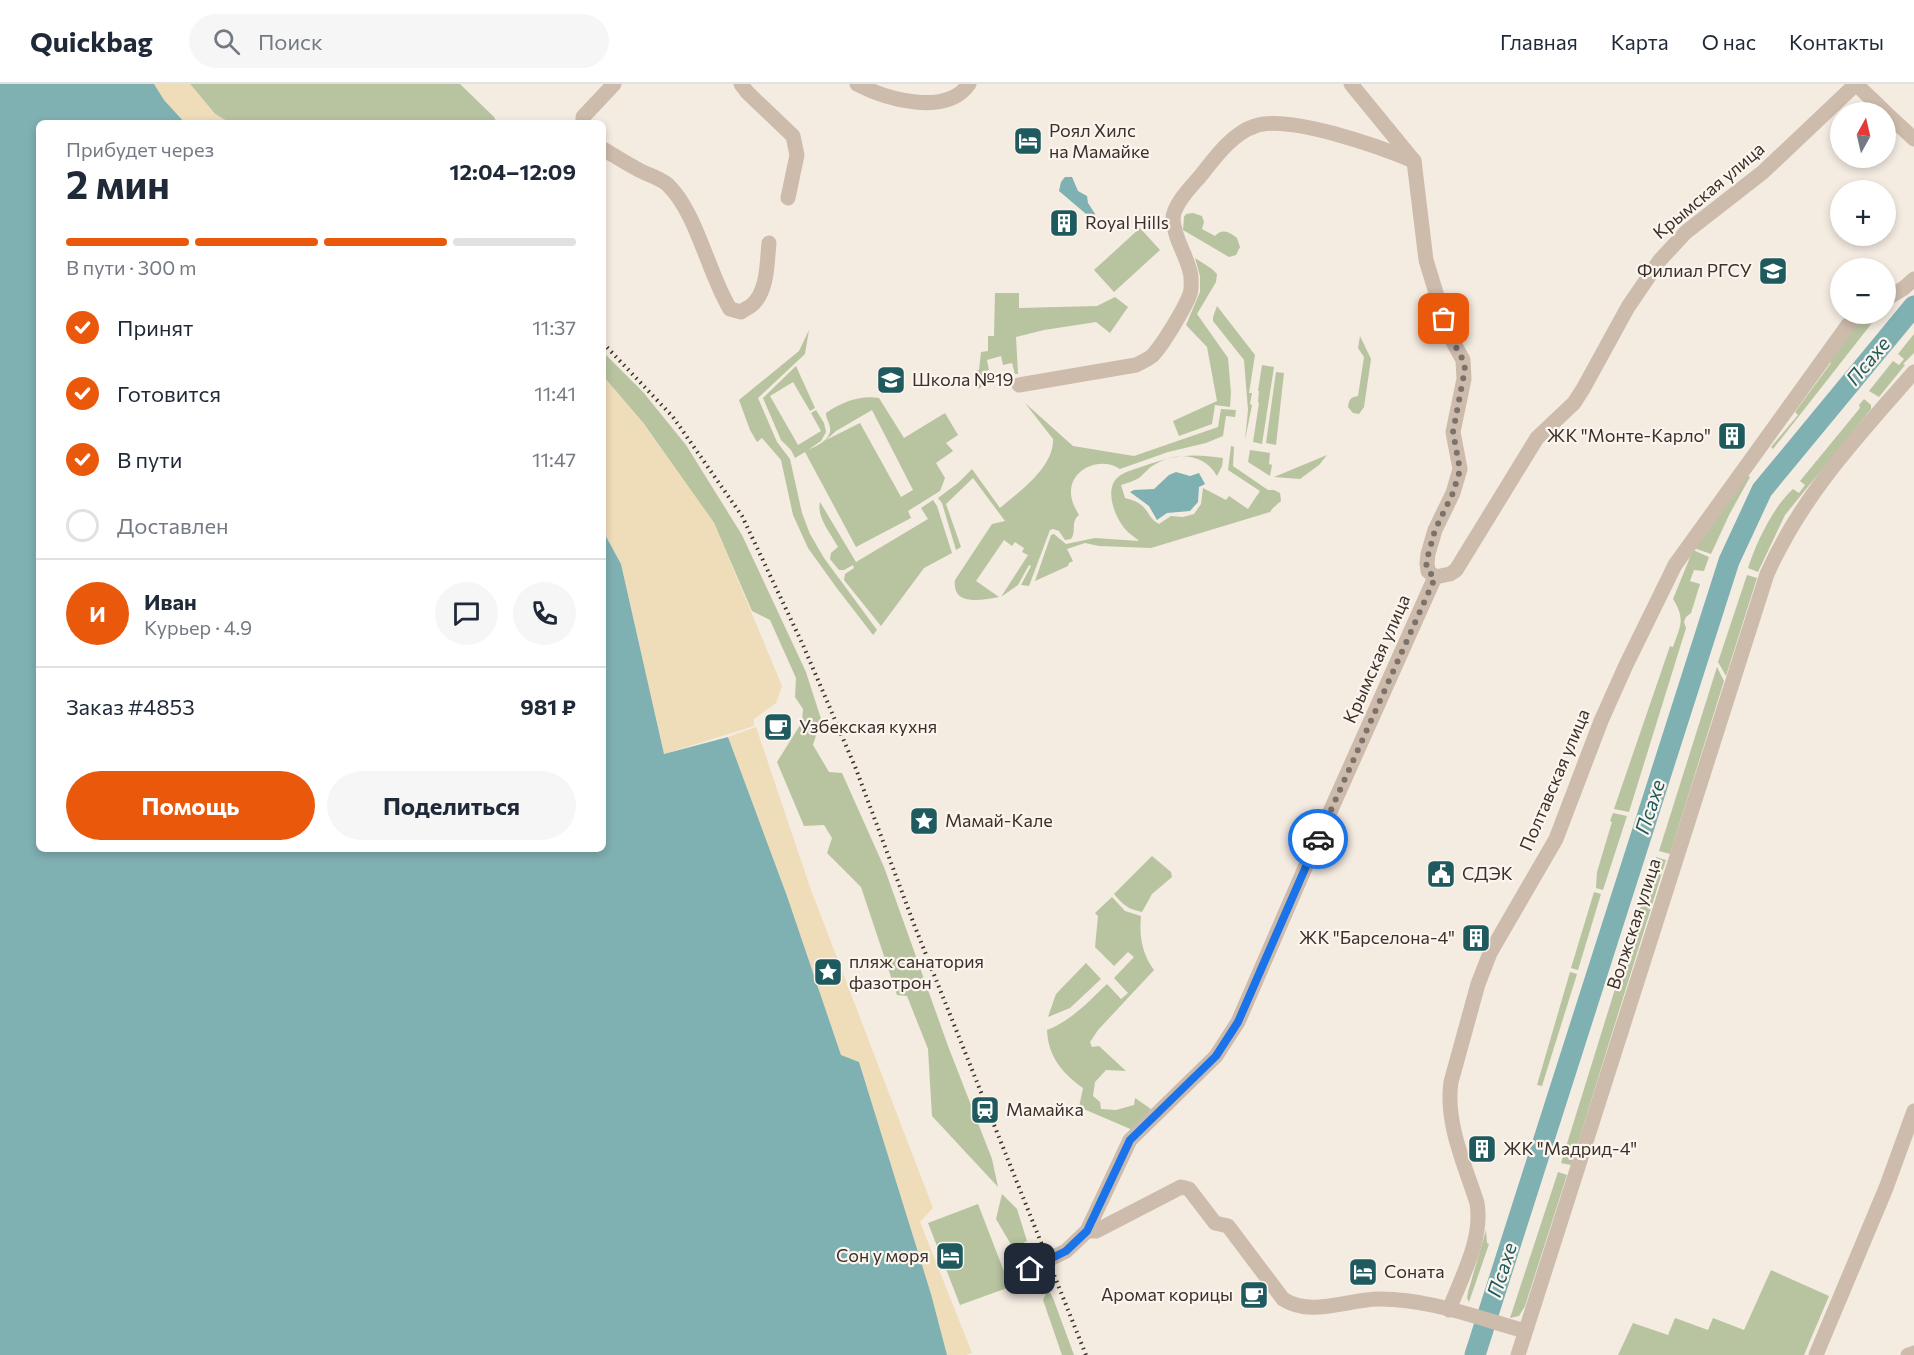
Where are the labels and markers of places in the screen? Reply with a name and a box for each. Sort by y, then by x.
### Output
place label: Роял Хилс на Мамайке [1049,119,1150,162]
hotel icon: Роял Хилс на Мамайке [1012,125,1044,157]
building icon: Royal Hills [1048,207,1080,239]
place label: Royal Hills [1085,211,1169,233]
school or university icon: Филиал РГСУ [1757,255,1789,287]
place label: Филиал РГСУ [1637,259,1752,281]
pin [1418,293,1469,344]
school or university icon: Школа №19 [875,364,907,396]
place label: Школа №19 [912,368,1014,390]
building icon: ЖК "Монте-Карло" [1716,420,1748,452]
place label: ЖК "Монте-Карло" [1547,424,1711,446]
cafe icon: Узбекская кухня [762,711,794,743]
place label: Узбекская кухня [799,715,937,737]
place icon: Мамай-Кале [908,805,940,837]
place label: Мамай-Кале [945,809,1053,831]
public building icon: СДЭК [1425,858,1457,890]
place label: СДЭК [1462,862,1513,884]
building icon: ЖК "Барселона-4" [1460,922,1492,954]
place label: ЖК "Барселона-4" [1299,926,1455,948]
place label: пляж санатория фазотрон [849,950,984,993]
place icon: пляж санатория фазотрон [812,956,844,988]
station icon: Мамайка [969,1094,1001,1126]
place label: Мамайка [1006,1098,1084,1120]
building icon: ЖК "Мадрид-4" [1466,1133,1498,1165]
place label: ЖК "Мадрид-4" [1503,1137,1637,1159]
hotel icon: Сон у моря [934,1240,966,1272]
pin [1004,1243,1055,1294]
place label: Сон у моря [836,1244,929,1266]
hotel icon: Соната [1347,1256,1379,1288]
place label: Соната [1384,1260,1444,1282]
cafe icon: Аромат корицы [1238,1279,1270,1311]
place label: Аромат корицы [1101,1283,1233,1305]

